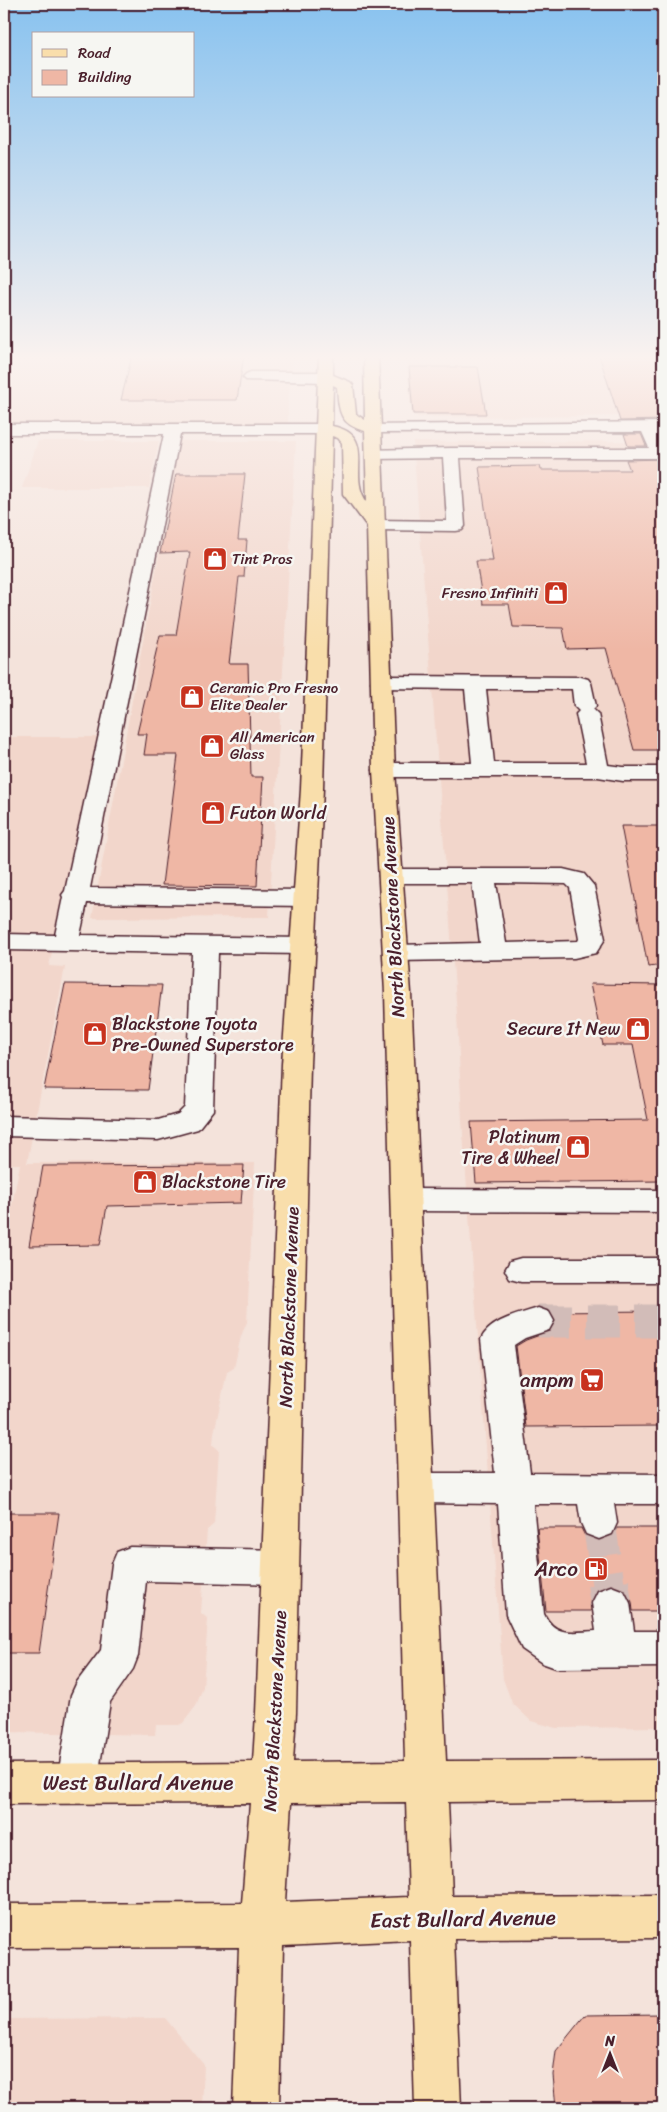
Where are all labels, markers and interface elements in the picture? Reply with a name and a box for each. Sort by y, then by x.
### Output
legend [32,32,195,98]
text: Road [78,40,111,66]
text: Building [78,64,132,90]
shop icon: Tint Pros [202,546,228,572]
place label: Tint Pros [232,546,293,572]
place label: Fresno Infiniti [442,580,539,606]
shop icon: Fresno Infiniti [543,580,569,606]
place label: Ceramic Pro Fresno Elite Dealer [210,675,339,718]
shop icon: Ceramic Pro Fresno Elite Dealer [179,684,205,710]
place label: All American Glass [229,724,315,767]
shop icon: All American Glass [199,733,225,759]
place label: Futon World [230,797,327,829]
shop icon: Futon World [200,800,226,826]
street label: North Blackstone Avenue [372,815,414,1018]
place label: Blackstone Toyota Pre-Owned Superstore [112,1008,294,1061]
place label: Secure It New [507,1013,621,1045]
shop icon: Secure It New [625,1016,651,1042]
shop icon: Blackstone Toyota Pre-Owned Superstore [82,1021,108,1047]
place label: Platinum Tire & Wheel [461,1121,561,1174]
shop icon: Platinum Tire & Wheel [565,1134,591,1160]
place label: Blackstone Tire [162,1166,286,1198]
shop icon: Blackstone Tire [132,1169,158,1195]
street label: North Blackstone Avenue [270,1206,309,1408]
place label: ampm [520,1361,574,1399]
supermarket icon: ampm [579,1367,605,1393]
place label: Arco [533,1550,578,1588]
fuel station icon: Arco [583,1556,609,1582]
street label: North Blackstone Avenue [254,1609,296,1812]
street label: West Bullard Avenue [43,1764,233,1802]
street label: East Bullard Avenue [370,1898,556,1940]
text: N [604,2029,615,2054]
north arrow [584,2030,634,2080]

